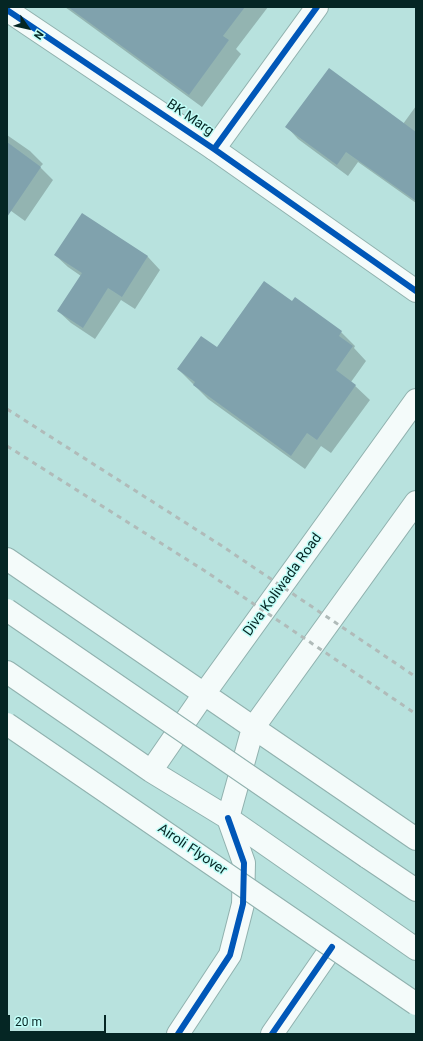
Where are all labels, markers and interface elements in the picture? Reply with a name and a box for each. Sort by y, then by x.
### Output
north arrow [8,8,48,48]
text: N [31,28,46,42]
street label: BK Marg [163,96,217,140]
street label: Diva Koliwada Road [240,530,326,640]
street label: Airoli Flyover [154,821,230,879]
scale bar [10,1007,108,1033]
text: 20 m [15,1015,42,1029]

